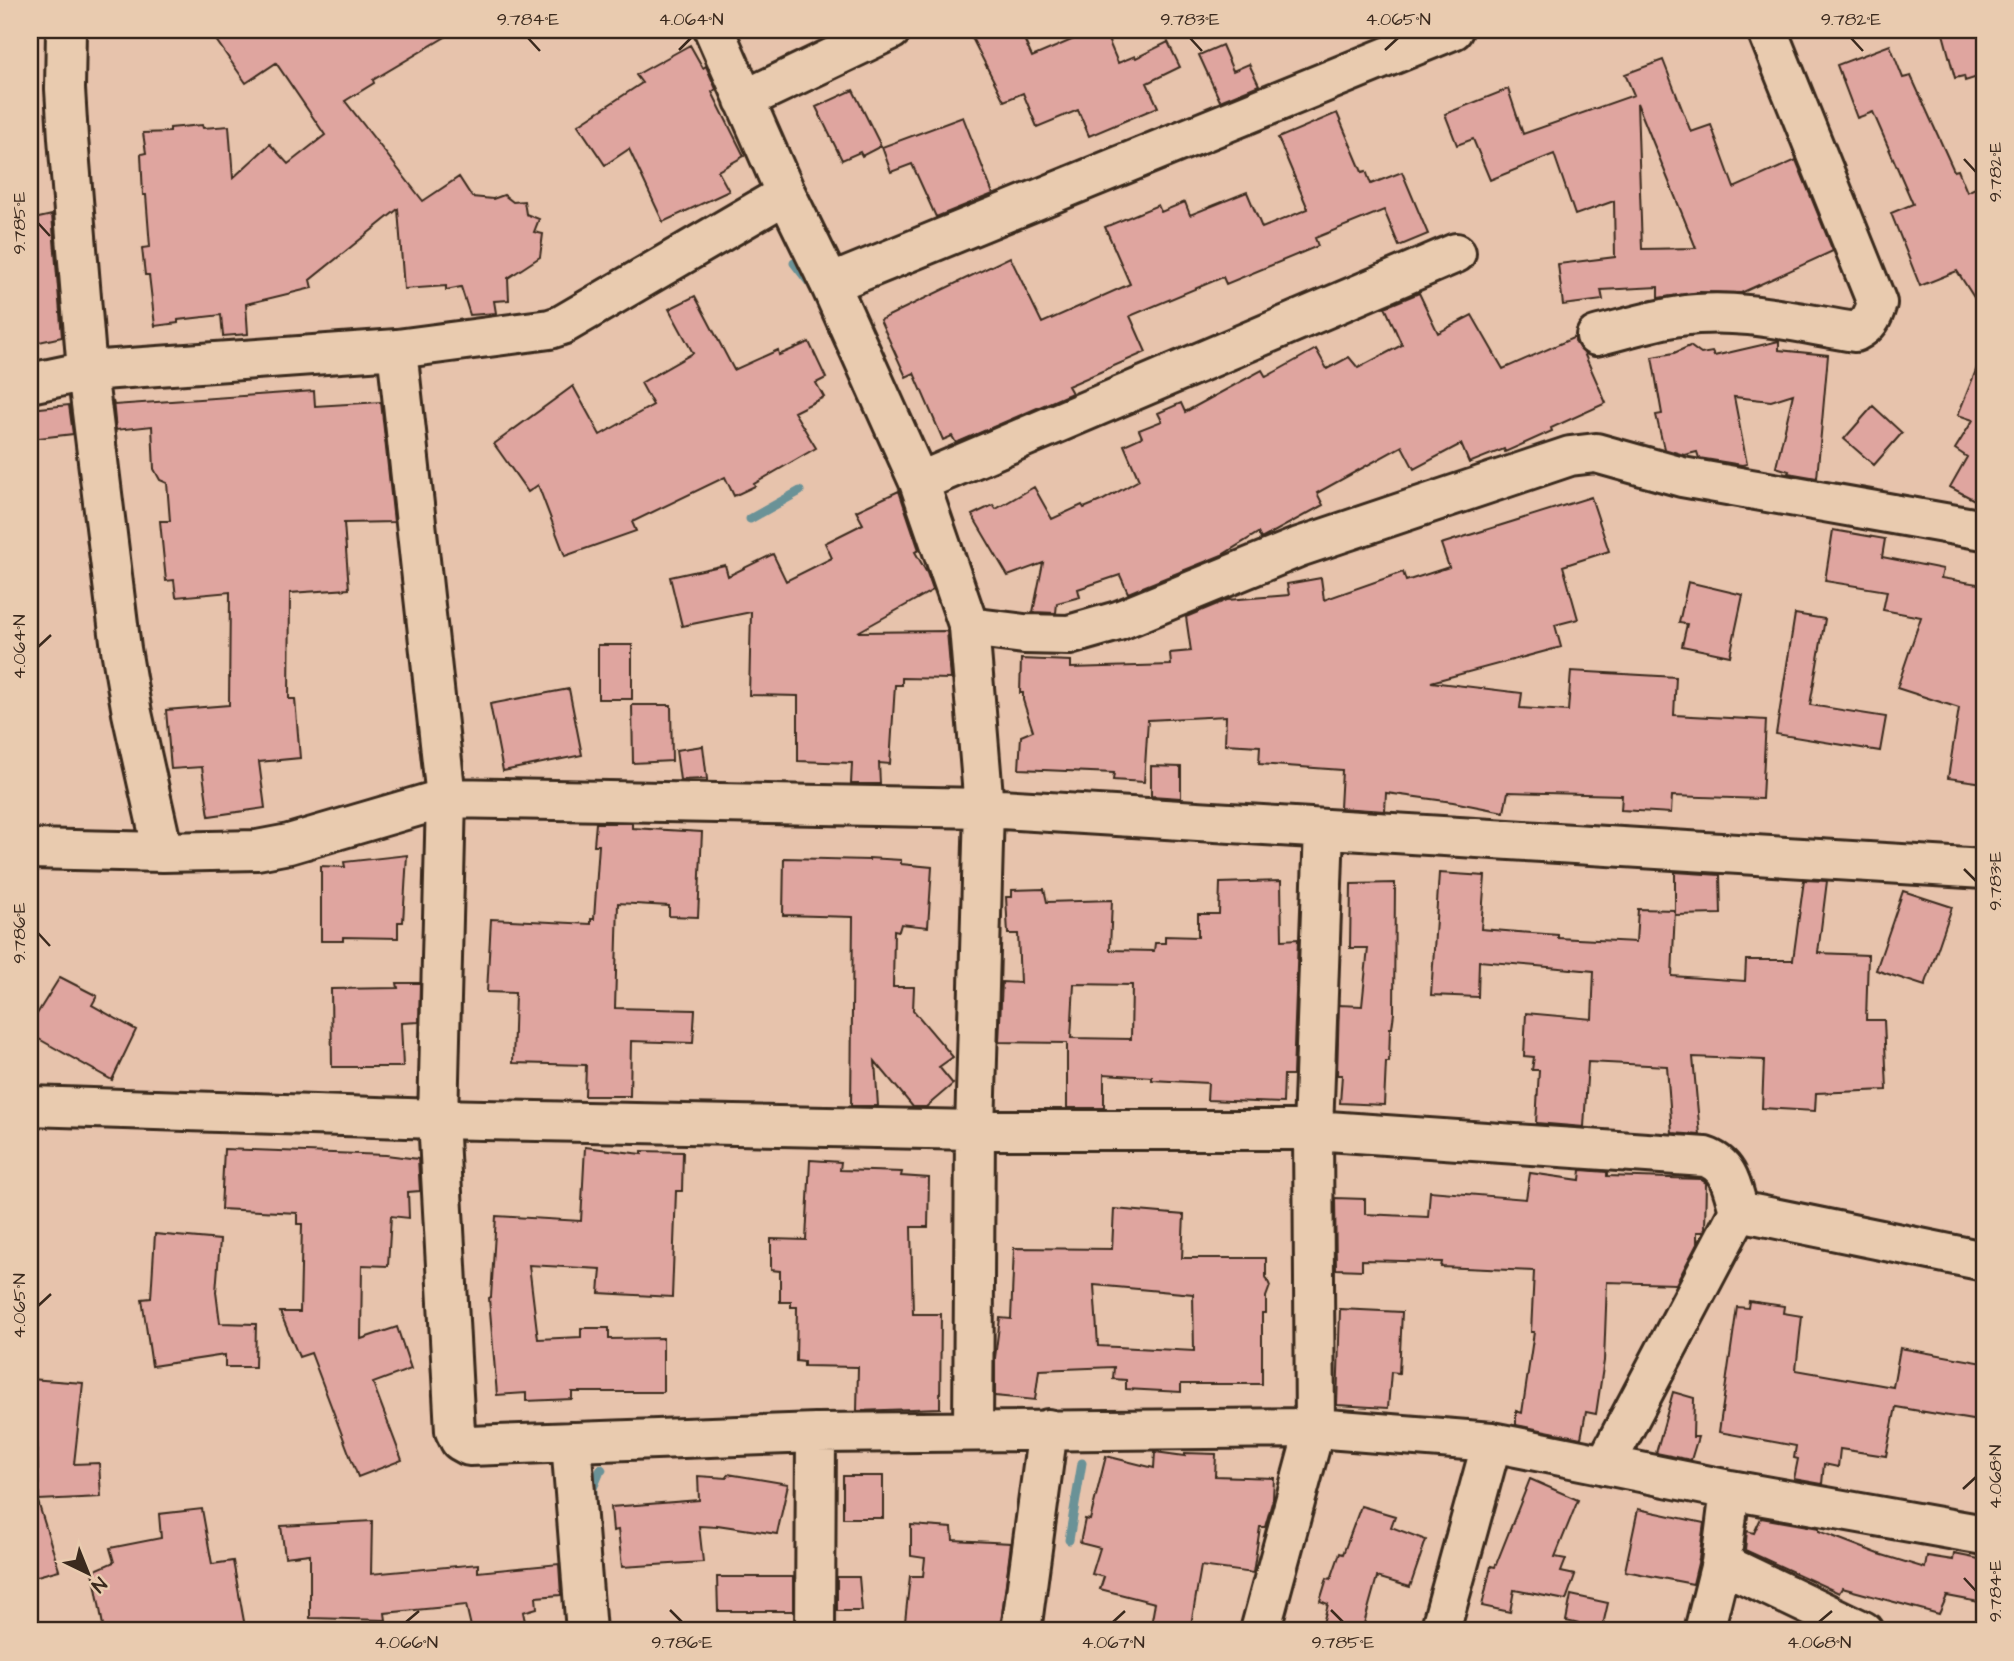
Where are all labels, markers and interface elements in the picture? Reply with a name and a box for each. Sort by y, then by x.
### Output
text: 9.784°E [497,7,560,32]
text: 4.064°N [659,7,723,32]
text: 9.783°E [1160,7,1220,32]
text: 4.065°N [1365,7,1431,32]
text: 9.782°E [1821,7,1882,32]
text: 9.782°E [1983,141,2008,202]
text: 9.785°E [7,191,32,254]
text: 4.064°N [7,615,32,679]
text: 9.783°E [1983,851,2008,911]
text: 9.786°E [7,902,32,964]
text: 4.065°N [7,1273,32,1339]
text: 4.068°N [1983,1445,2008,1509]
north arrow [52,1538,122,1608]
text: 9.784°E [1983,1559,2008,1622]
text: N [85,1570,112,1598]
text: 4.066°N [374,1630,438,1655]
text: 9.786°E [651,1630,713,1655]
text: 4.067°N [1081,1630,1145,1655]
text: 9.785°E [1312,1630,1375,1655]
text: 4.068°N [1787,1630,1851,1655]

